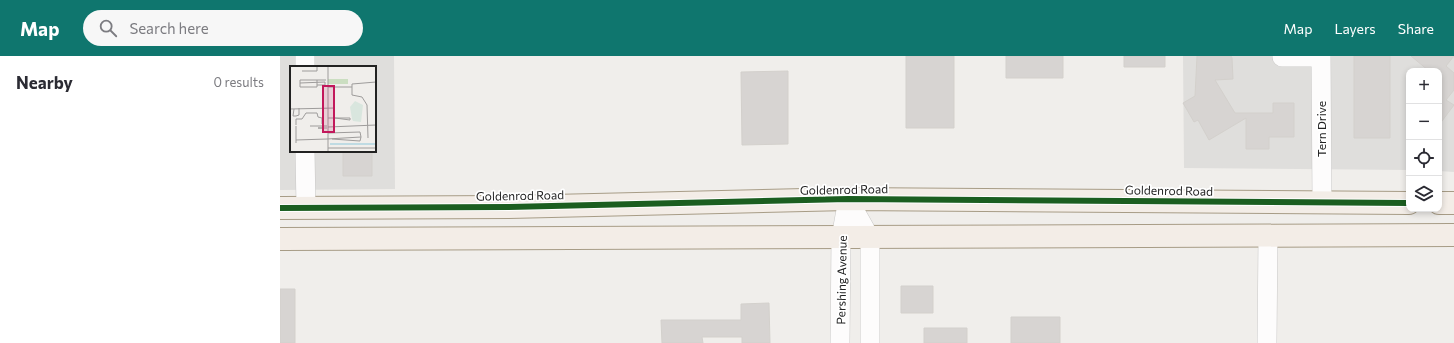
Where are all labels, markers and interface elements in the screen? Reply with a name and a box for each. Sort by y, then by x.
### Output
search box [83,10,363,46]
text: Map [20,17,59,40]
icon: search [97,17,119,39]
text: Search here [129,19,209,37]
text: Map [1284,20,1312,37]
text: Layers [1334,20,1376,37]
text: Share [1398,20,1434,37]
inset map [290,66,376,152]
map controls [1406,68,1442,212]
button: + [1406,68,1442,104]
text: Nearby [16,72,73,93]
text: 0 results [213,74,264,90]
street label: Tern Drive [1314,101,1328,157]
button: − [1406,104,1442,140]
button: locate [1406,140,1442,176]
button: layers [1406,176,1442,212]
street label: Goldenrod Road [800,181,888,197]
street label: Goldenrod Road [1125,182,1213,198]
street label: Goldenrod Road [476,187,564,203]
street label: Pershing Avenue [833,235,849,325]

